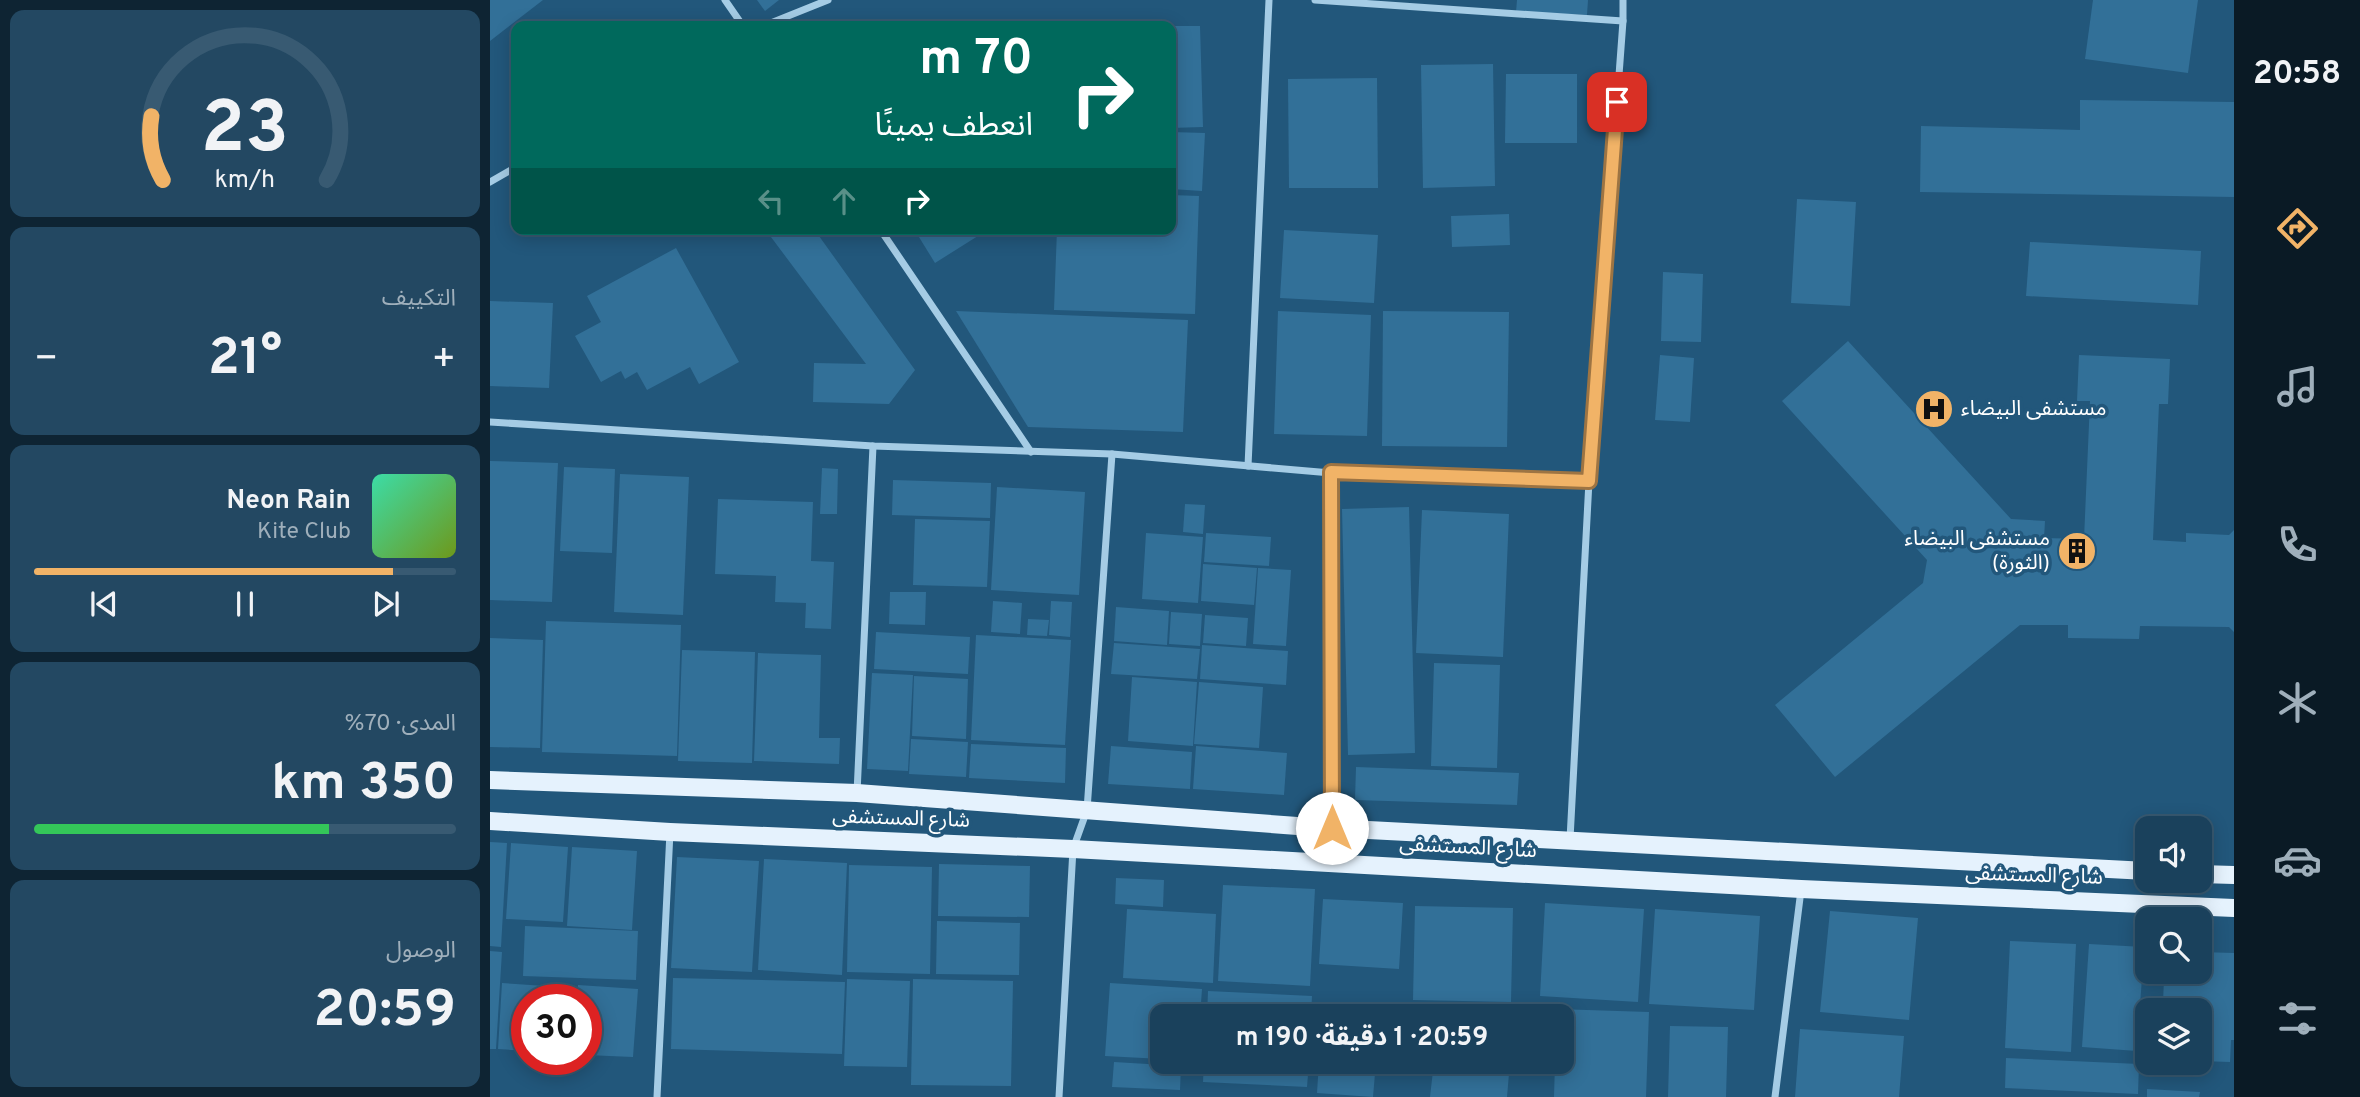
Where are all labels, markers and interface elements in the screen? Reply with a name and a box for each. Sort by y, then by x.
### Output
text: 70 m [919,30,1033,92]
icon: right [1057,49,1148,140]
text: 20:58 [2253,55,2341,95]
pin [1587,72,1647,132]
icon: arrive [1598,83,1636,121]
text: 23 [201,86,289,178]
text: انعطف يمينًا [874,107,1033,147]
text: km/h [215,165,275,197]
icon: left [752,182,790,220]
icon: ahead [825,182,863,220]
icon: right [898,182,936,220]
icon: directions [2273,204,2322,253]
text: التكييف [382,285,456,314]
text: 21° [208,327,282,393]
text: − [34,336,59,385]
text: + [431,336,456,385]
icon: music [2273,362,2322,411]
hospital icon: مستشفى البيضاء [1913,388,1955,430]
place label: مستشفى البيضاء [1961,396,2107,423]
text: Neon Rain [226,485,351,518]
text: Kite Club [257,518,351,547]
icon: phone [2273,520,2322,569]
place label: مستشفى البيضاء (الثورة) [1904,526,2050,577]
building icon: مستشفى البيضاء (الثورة) [2056,530,2098,572]
icon: previous [85,585,123,623]
icon: pause [226,585,264,623]
icon: next [367,585,405,623]
icon: climate [2273,678,2322,727]
text: المدى · 70% [345,710,456,739]
text: 350 km [271,752,456,818]
position arrow [1295,791,1369,865]
street label: شارع المستشفى [832,803,970,835]
map controls [2135,816,2212,1075]
button: sound [2135,816,2212,893]
street label: شارع المستشفى [1398,831,1538,865]
icon: car [2273,836,2322,885]
street label: شارع المستشفى [1965,860,2103,892]
button: search [2135,907,2212,984]
text: الوصول [386,937,456,966]
text: 20:59 [314,979,456,1045]
speed limit sign: 30 [511,984,602,1075]
icon: filters [2273,994,2322,1043]
button: layers [2135,998,2212,1075]
text: 20:59 · 1 دقيقة · 190 m [1236,1022,1488,1055]

